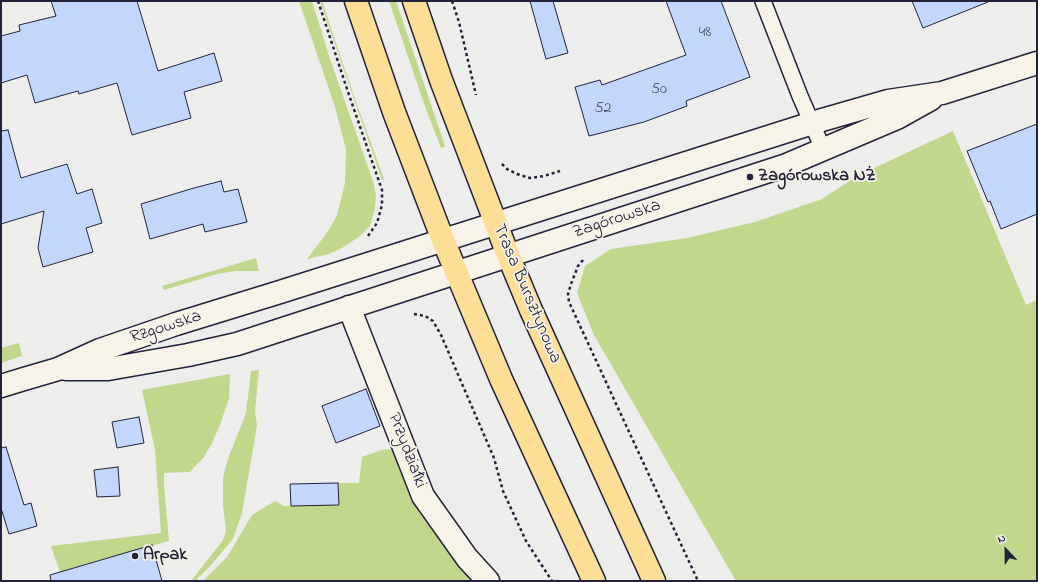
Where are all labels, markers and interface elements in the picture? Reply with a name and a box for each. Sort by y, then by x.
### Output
house number: 48 [699,23,711,43]
house number: 50 [651,80,667,100]
house number: 52 [594,99,612,119]
place label: Zagórowska NŻ [758,166,876,188]
marker: Zagórowska NŻ [745,172,755,182]
street label: Zagórowska [570,196,664,244]
street label: Trasa Bursztynowa [487,221,565,367]
street label: Rzgowska [128,306,204,350]
street label: Przydziałki [382,410,430,492]
north arrow [986,530,1026,570]
text: N [995,530,1008,548]
place label: Arpak [143,545,187,567]
marker: Arpak [130,551,140,561]

